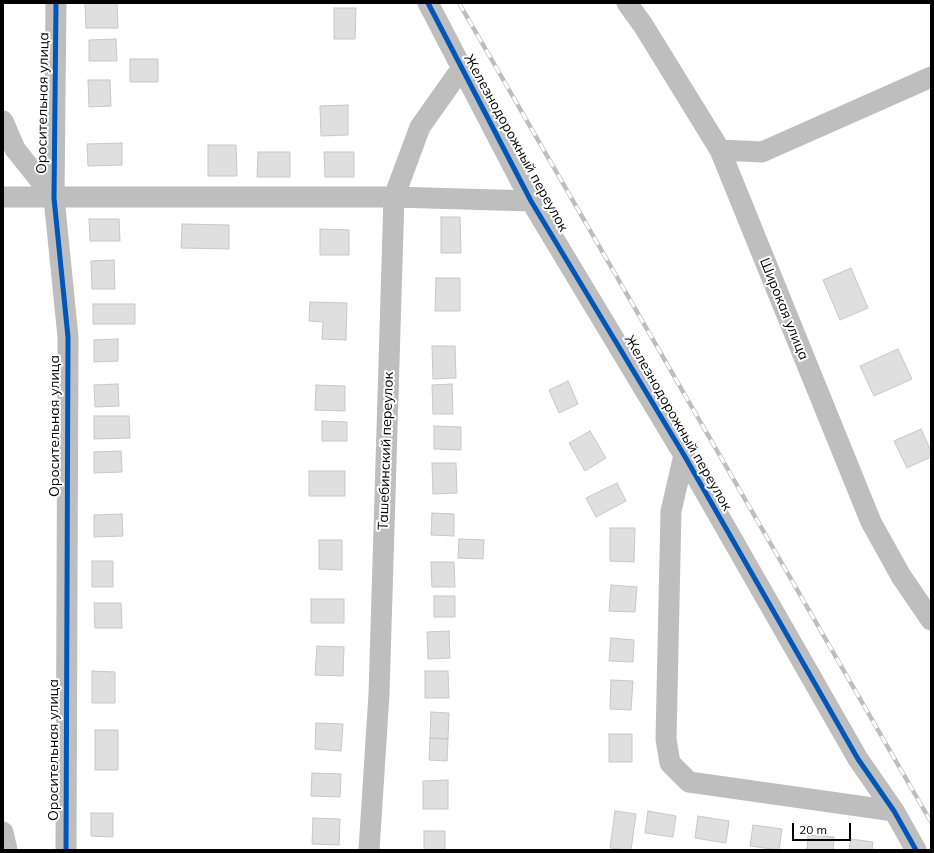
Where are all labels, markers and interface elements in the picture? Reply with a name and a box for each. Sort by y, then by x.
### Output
street label: Оросительная улица [33,32,53,174]
street label: Железнодорожный переулок [460,51,572,235]
street label: Широкая улица [756,256,812,362]
street label: Железнодорожный переулок [621,332,735,514]
street label: Оросительная улица [47,355,63,497]
street label: Ташебинский переулок [375,372,397,530]
street label: Оросительная улица [46,679,62,821]
scale bar [794,815,853,841]
text: 20 m [799,822,827,837]

